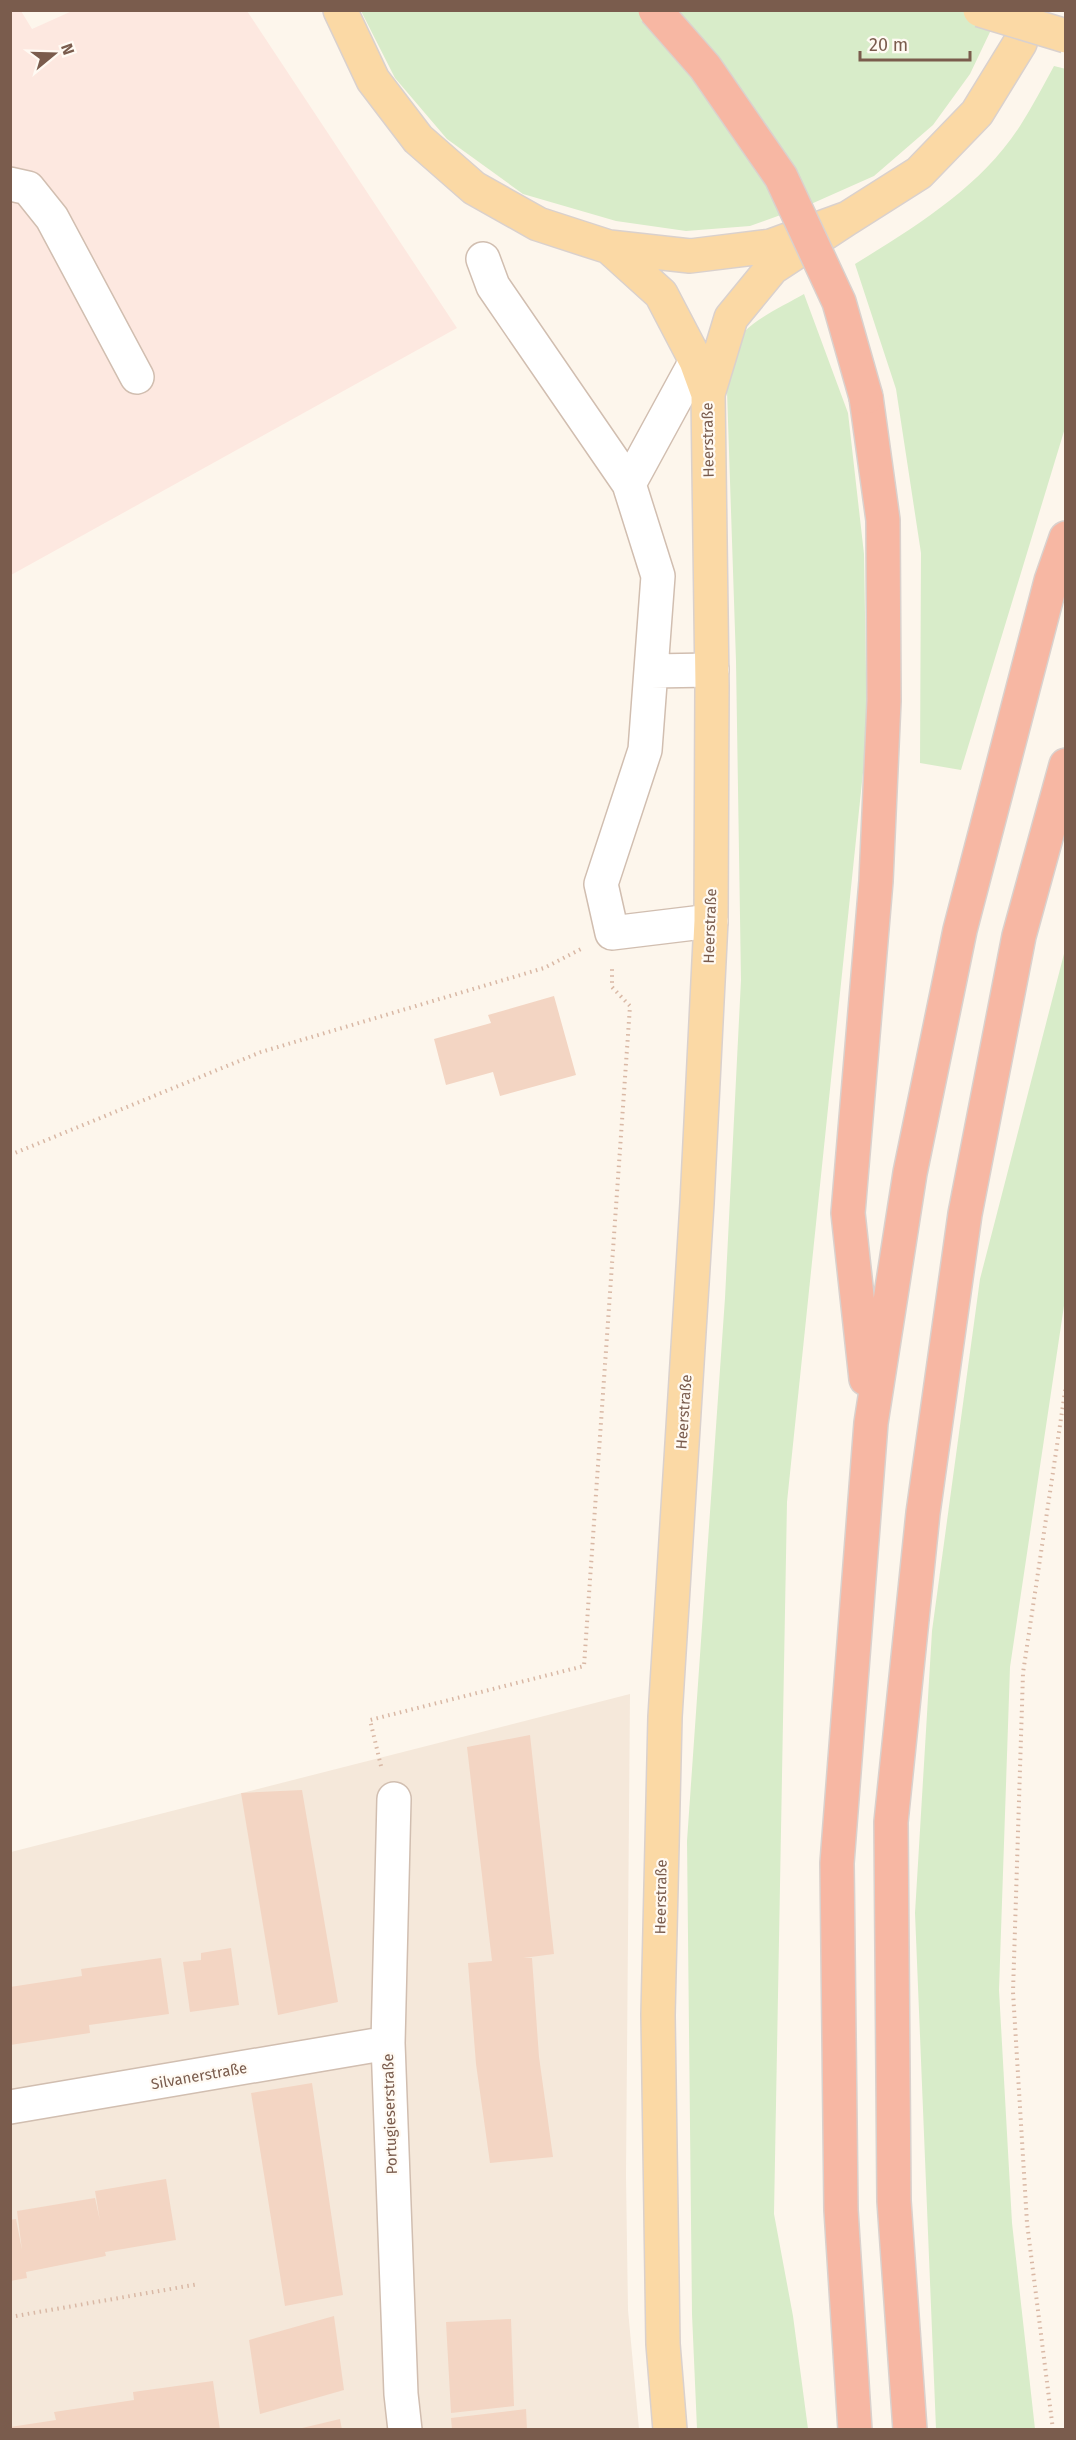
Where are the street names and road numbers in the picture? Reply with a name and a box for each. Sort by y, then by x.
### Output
street label: Heerstraße [698,402,718,478]
street label: Heerstraße [700,888,720,964]
street label: Heerstraße [672,1374,696,1450]
street label: Heerstraße [651,1859,671,1935]
street label: Portugieserstraße [379,2053,401,2175]
street label: Silvanerstraße [149,2059,249,2093]

